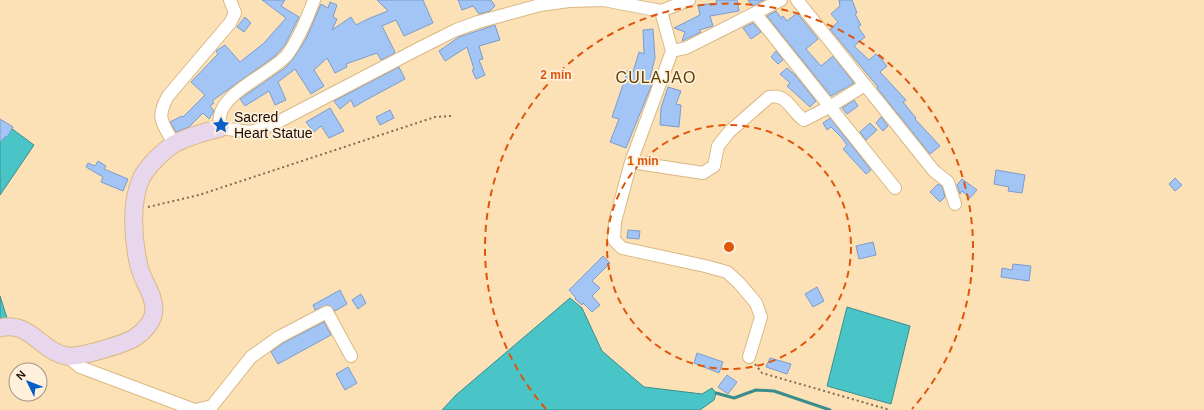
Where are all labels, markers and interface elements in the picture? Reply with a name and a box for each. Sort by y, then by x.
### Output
text: 2 min [540,68,572,82]
district label: CULAJAO [616,69,696,86]
place label: Sacred Heart Statue [234,109,313,141]
place icon: Sacred Heart Statue [211,115,231,135]
text: 1 min [627,154,659,168]
centre of rings [722,240,736,254]
north arrow [8,362,48,402]
text: N [14,368,28,382]

